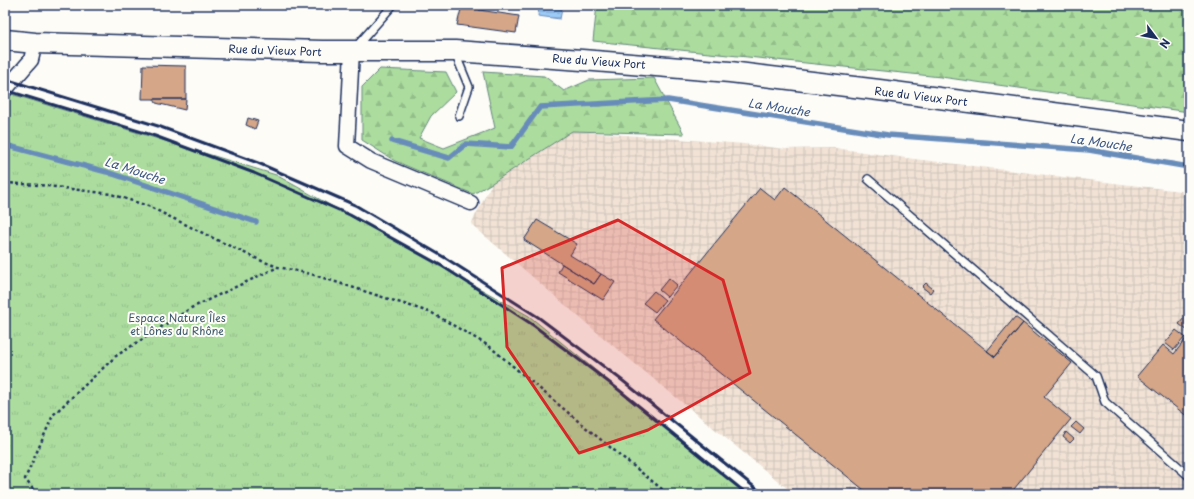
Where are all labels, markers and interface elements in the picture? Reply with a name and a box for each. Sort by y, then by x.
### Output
north arrow [1136,18,1176,58]
text: N [1155,35,1174,52]
street label: Rue du Vieux Port [228,40,323,60]
street label: Rue du Vieux Port [552,49,647,73]
street label: Rue du Vieux Port [874,82,969,110]
water label: La Mouche [747,93,812,121]
water label: La Mouche [1069,129,1134,155]
water label: La Mouche [103,152,168,188]
park label: Espace Nature Îles et Lônes du Rhône [128,309,226,339]

